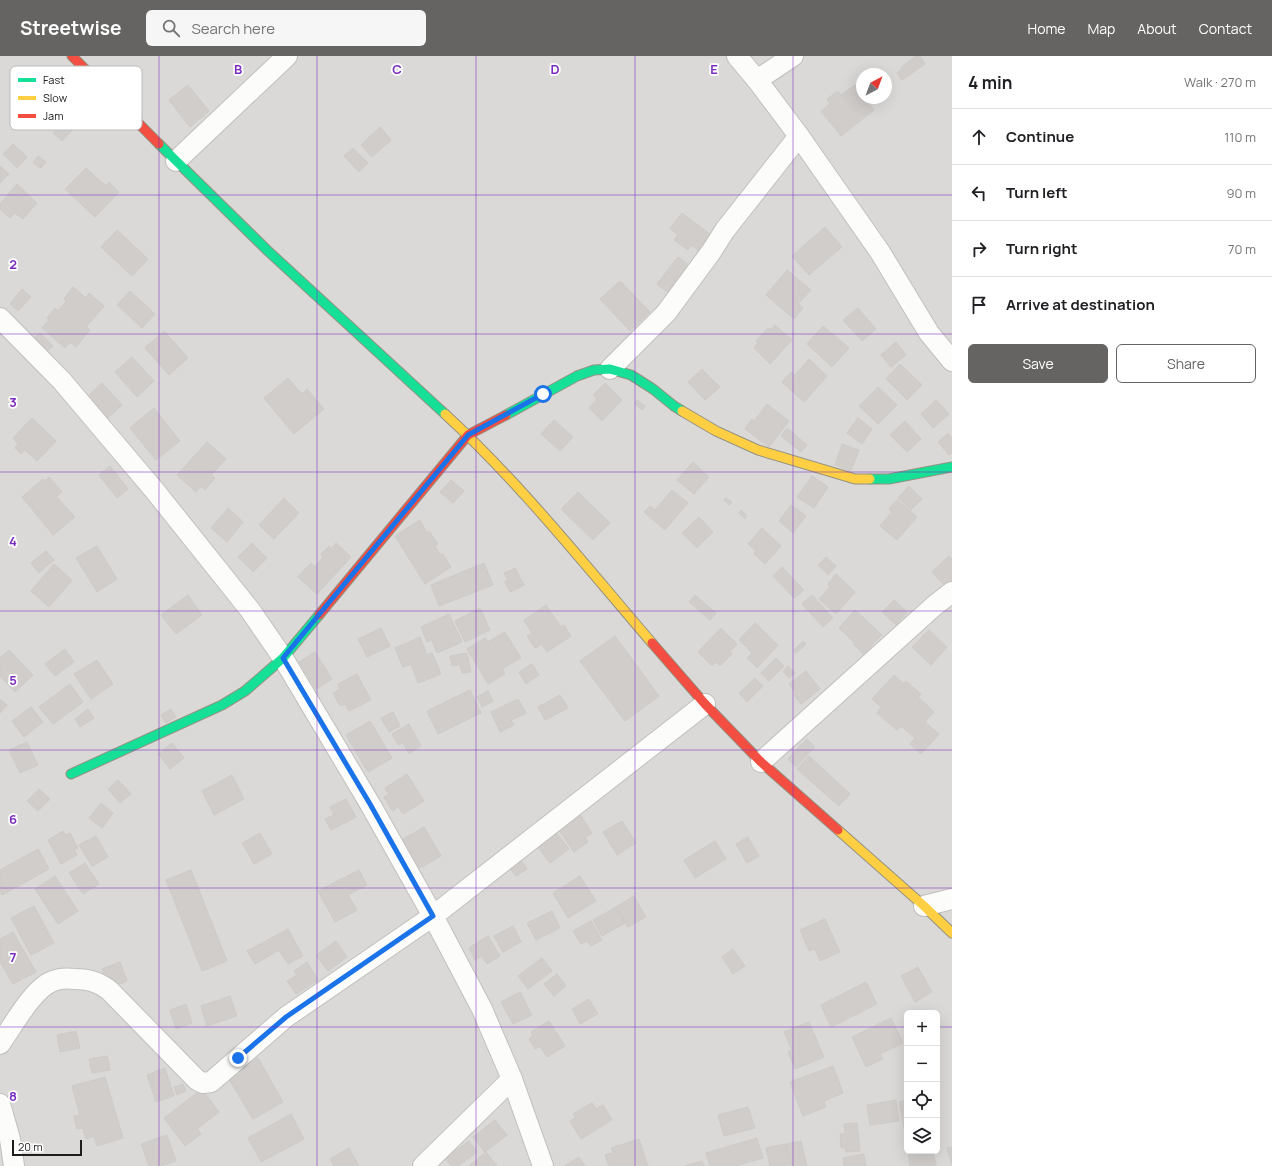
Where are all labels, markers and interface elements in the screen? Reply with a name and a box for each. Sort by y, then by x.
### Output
search box [146,10,426,46]
text: Streetwise [20,15,122,41]
icon: search [160,17,182,39]
text: Search here [192,18,275,39]
text: Home [1028,19,1065,38]
text: Map [1087,19,1115,38]
text: About [1137,19,1177,38]
text: Contact [1199,19,1252,38]
text: B [234,60,242,78]
text: C [392,60,402,78]
text: D [550,60,560,78]
text: E [710,60,718,78]
legend [10,66,142,130]
north arrow [856,68,892,104]
text: 4 min [968,71,1012,94]
text: Fast [43,72,65,87]
text: Walk · 270 m [1184,73,1256,91]
text: Slow [43,90,68,105]
text: Jam [43,108,64,123]
icon: ahead [968,126,990,148]
text: Continue [1006,126,1074,147]
text: 110 m [1224,128,1256,146]
icon: left [968,182,990,204]
text: Turn left [1006,182,1068,203]
text: 90 m [1226,184,1256,202]
icon: right [968,238,990,260]
text: Turn right [1006,238,1077,259]
text: 70 m [1228,240,1256,258]
text: 2 [9,255,17,273]
icon: arrive [968,294,990,316]
text: Arrive at destination [1006,294,1155,315]
button: Save [968,344,1108,383]
button: Share [1116,344,1256,383]
route start [534,385,552,403]
text: 3 [9,393,17,411]
text: 4 [9,532,17,550]
text: 5 [9,671,17,689]
text: 6 [9,810,17,828]
text: 7 [10,948,17,966]
map controls [904,1010,940,1154]
button: + [904,1010,940,1046]
button: − [904,1046,940,1082]
route end [229,1049,247,1067]
button: locate [904,1082,940,1118]
text: 8 [9,1087,17,1105]
button: layers [904,1118,940,1154]
scale bar [12,1138,82,1157]
text: 20 m [18,1139,43,1154]

